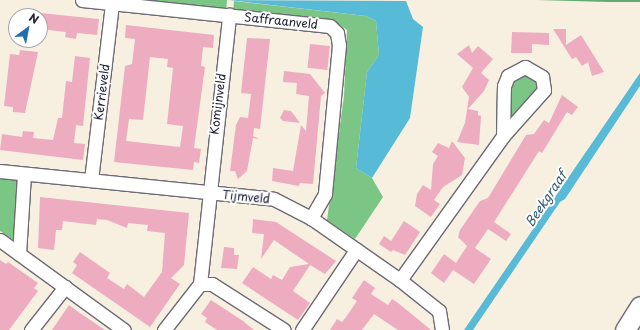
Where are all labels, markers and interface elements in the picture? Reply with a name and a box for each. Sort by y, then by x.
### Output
north arrow [8,8,48,48]
text: N [26,9,42,28]
street label: Saffraanveld [243,10,319,32]
street label: Kerrieveld [91,63,113,121]
street label: Komijnveld [207,73,229,135]
water label: Beekgraaf [522,169,570,229]
street label: Tijmveld [222,187,270,207]

